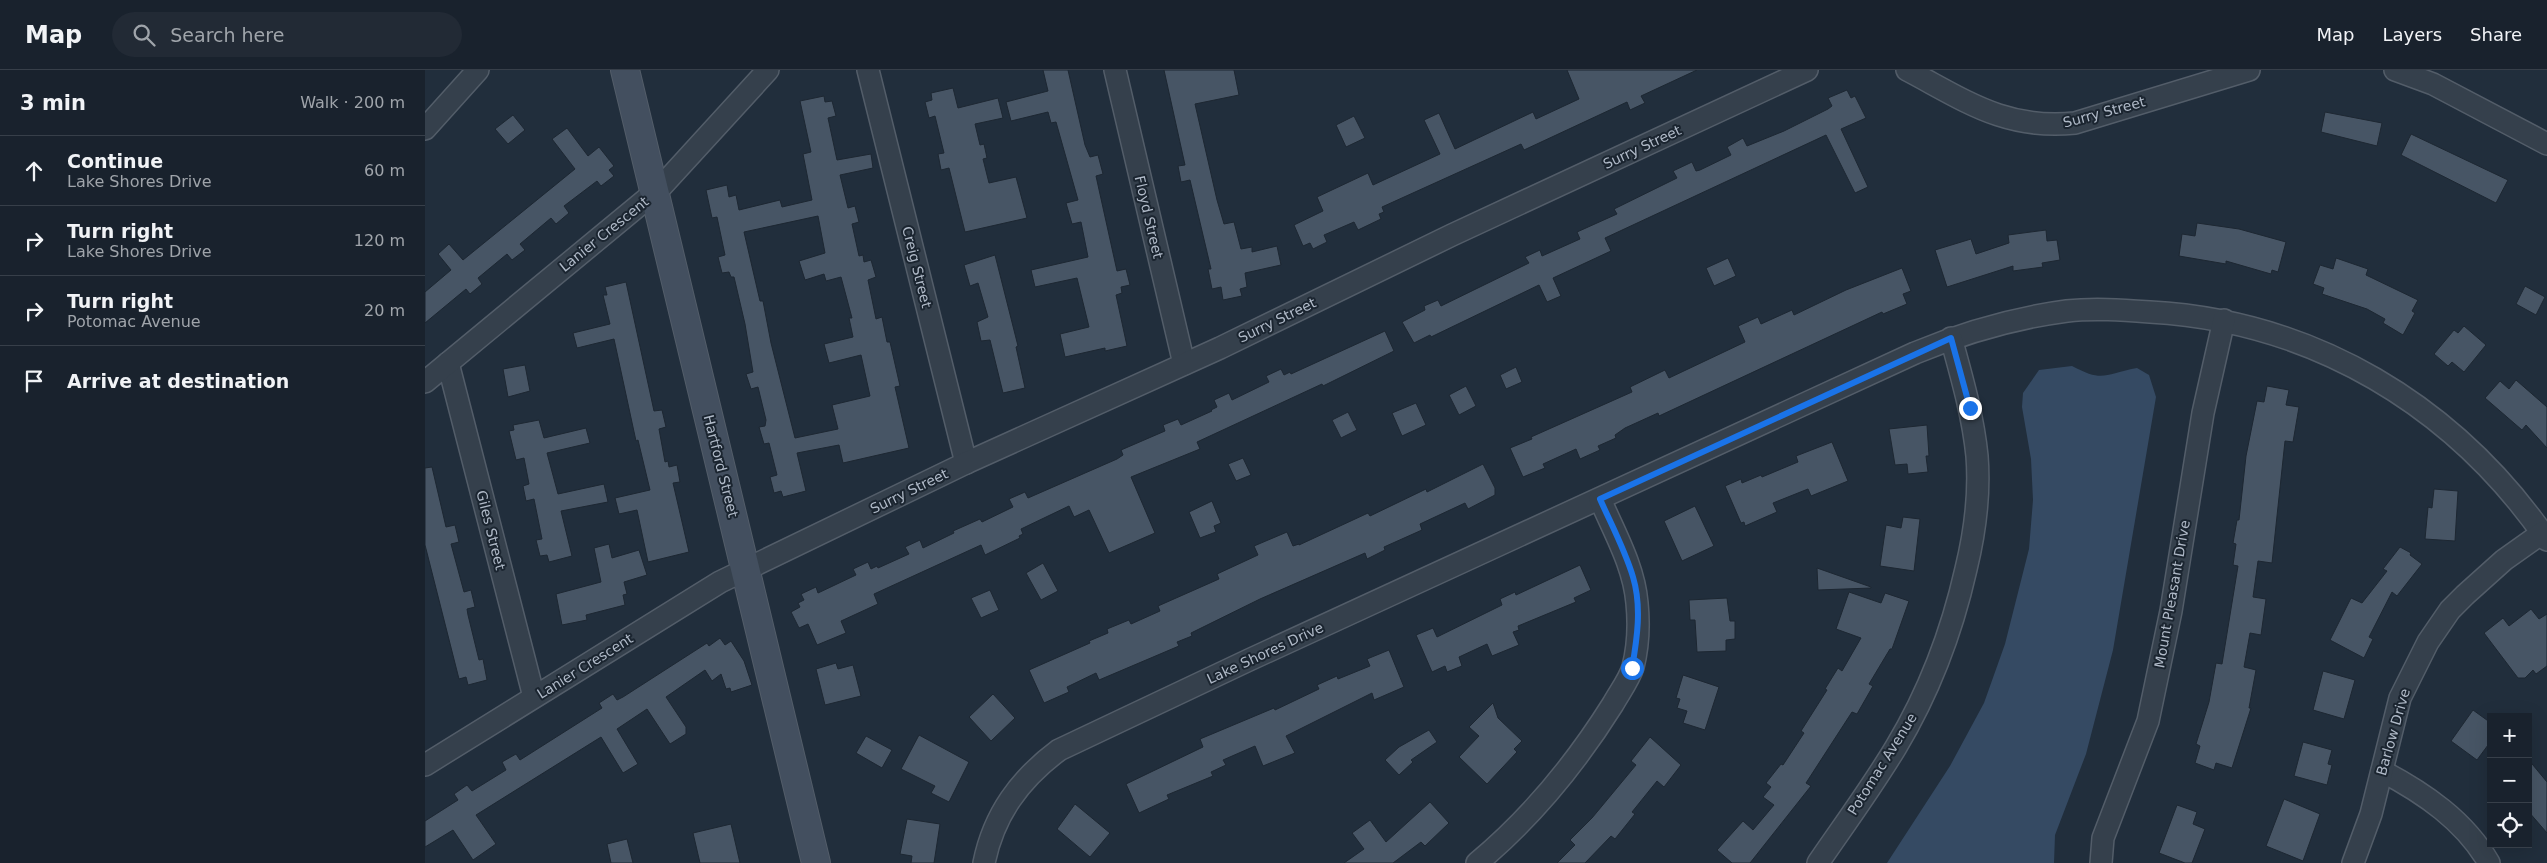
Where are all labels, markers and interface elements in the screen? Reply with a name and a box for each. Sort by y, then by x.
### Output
search box [112,12,462,57]
text: Map [25,21,82,49]
icon: search [130,21,158,49]
text: Search here [170,24,284,46]
text: Map [2316,24,2354,45]
text: Layers [2382,24,2442,45]
text: Share [2470,24,2522,45]
text: 3 min [20,91,86,115]
text: Walk · 200 m [300,93,405,112]
street label: Surry Street [2061,93,2147,131]
street label: Surry Street [1600,122,1684,172]
text: Continue [67,150,163,172]
icon: ahead [20,157,48,185]
text: 60 m [364,161,405,180]
text: Lake Shores Drive [67,172,212,191]
street label: Floyd Street [1132,174,1166,261]
street label: Lanier Crescent [556,193,652,275]
text: Turn right [67,220,173,242]
street label: Creig Street [899,225,935,310]
icon: right [20,227,48,255]
text: 120 m [354,231,405,250]
text: Lake Shores Drive [67,242,212,261]
text: Turn right [67,290,173,312]
street label: Surry Street [1236,294,1319,346]
icon: right [20,297,48,325]
text: 20 m [364,301,405,320]
text: Potomac Avenue [67,312,201,331]
icon: arrive [20,367,48,395]
text: Arrive at destination [67,370,289,392]
route end [1959,397,1982,420]
street label: Hartford Street [701,413,742,519]
street label: Surry Street [868,465,951,517]
street label: Giles Street [473,489,509,572]
street label: Mount Pleasant Drive [2151,519,2193,669]
street label: Lake Shores Drive [1204,619,1326,687]
street label: Lanier Crescent [534,630,636,702]
route start [1621,657,1644,680]
street label: Barlow Drive [2373,687,2413,777]
street label: Potomac Avenue [1844,710,1920,818]
map controls [2487,713,2532,848]
button: + [2487,713,2532,758]
button: − [2487,758,2532,803]
button: locate [2487,803,2532,848]

